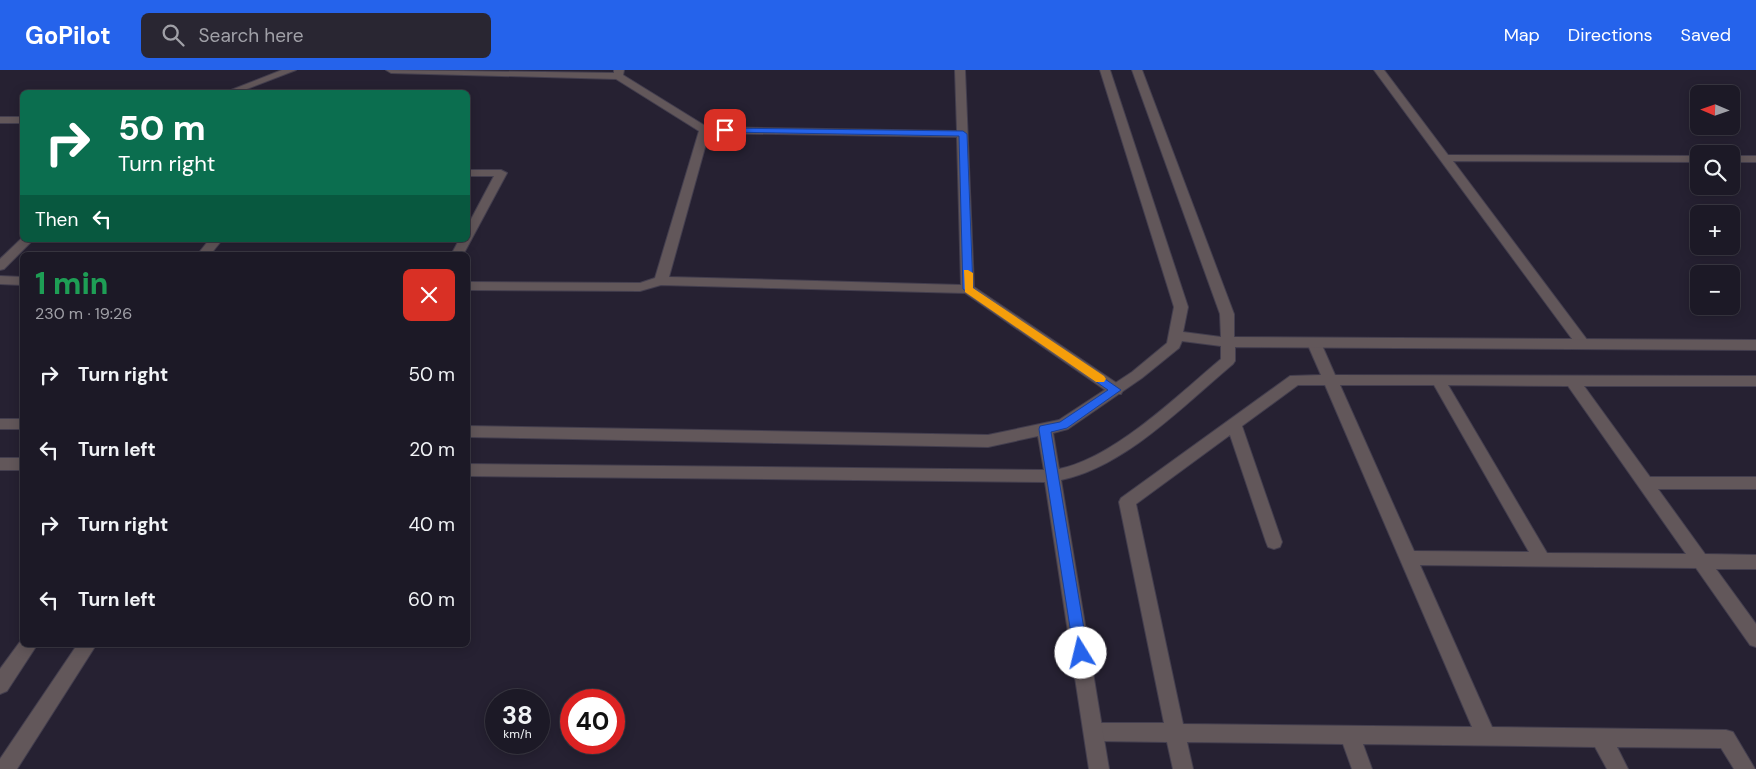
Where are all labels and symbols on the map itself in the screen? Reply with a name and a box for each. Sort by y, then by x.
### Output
north arrow [1690,85,1740,135]
pin [704,109,746,151]
position arrow [1054,626,1106,678]
speed limit sign: 40 [560,689,625,754]

